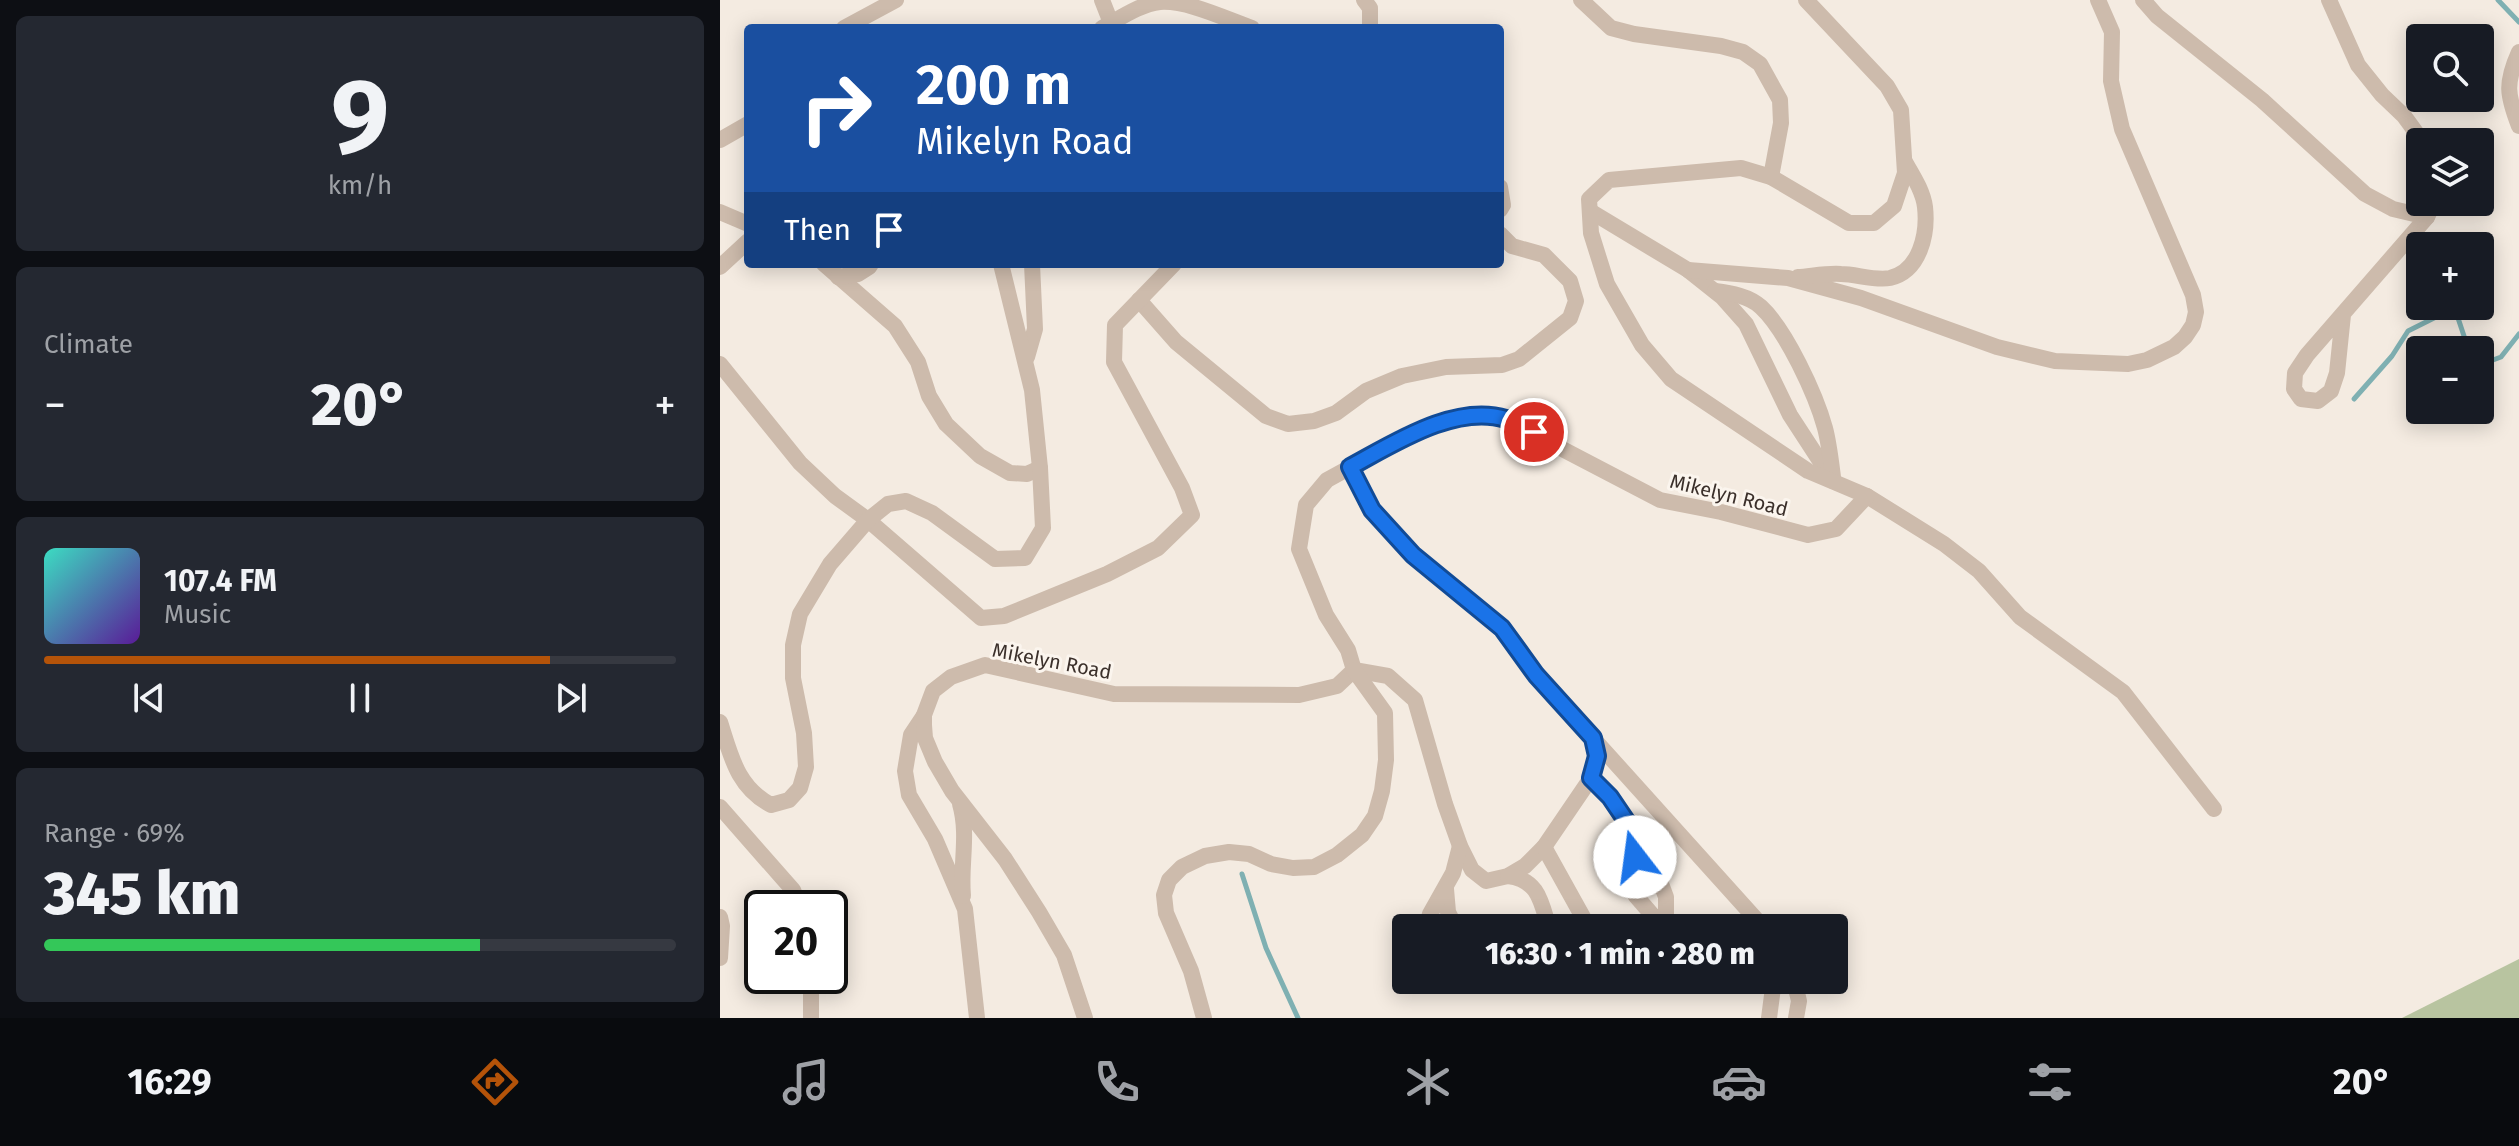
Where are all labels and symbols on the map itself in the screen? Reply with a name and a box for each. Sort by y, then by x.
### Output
pin [1500,398,1568,466]
street label: Mikelyn Road [1667,469,1791,521]
street label: Mikelyn Road [990,638,1114,684]
position arrow [1593,815,1677,899]
speed limit sign: 20 [744,890,848,994]

